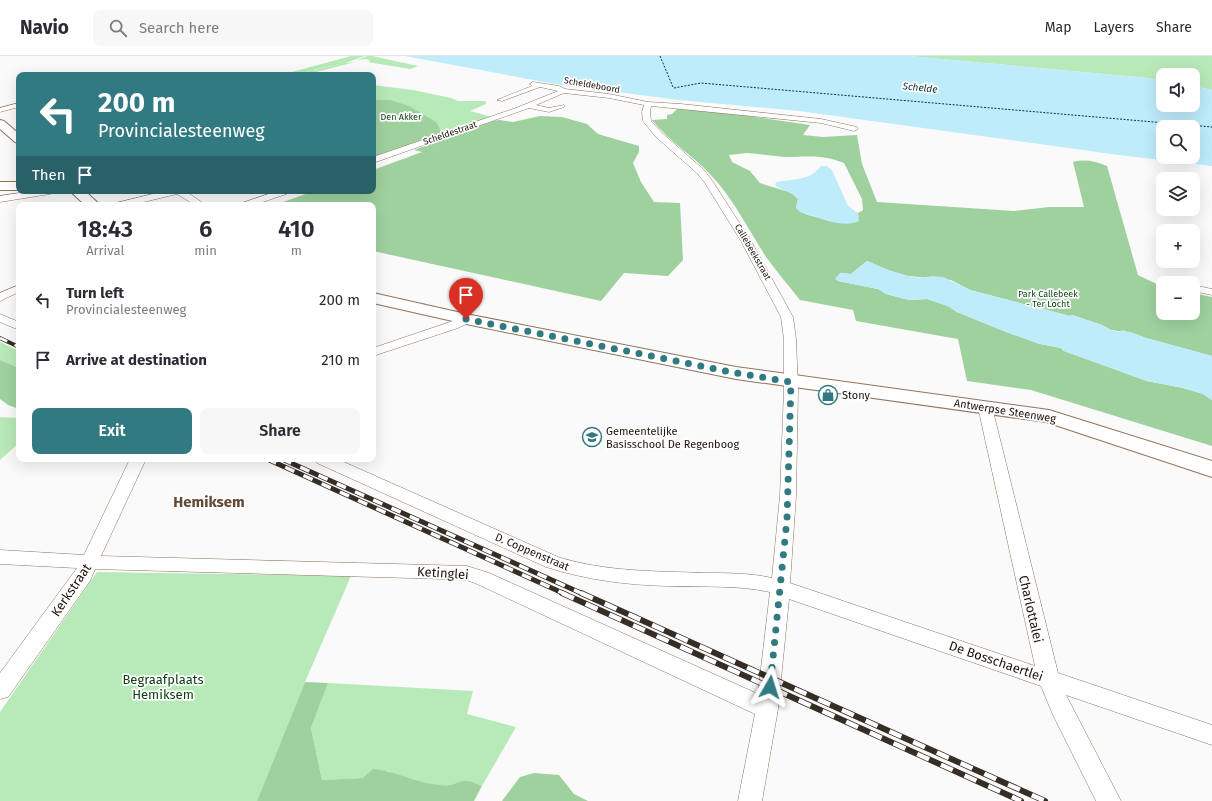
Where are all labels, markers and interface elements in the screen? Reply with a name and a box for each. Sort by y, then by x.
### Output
search box [93,10,373,46]
text: Navio [20,16,69,39]
icon: search [107,17,129,39]
text: Search here [139,19,219,37]
text: Map [1045,19,1071,36]
text: Layers [1093,19,1134,36]
text: Share [1156,19,1192,36]
map controls [1156,68,1200,320]
button: sound [1156,68,1200,112]
street label: Scheldeboord [563,75,621,95]
water label: Schelde [901,80,938,96]
text: 200 m [98,86,176,119]
icon: left [32,88,84,140]
park label: Den Akker [380,112,422,122]
street label: Scheldestraat [422,119,479,147]
text: Provincialesteenweg [98,120,265,142]
button: search [1156,120,1200,164]
icon: arrive [74,164,96,186]
text: Then [32,166,66,184]
button: layers [1156,172,1200,216]
text: 18:43 [77,215,133,243]
text: 6 [199,215,212,243]
text: 410 [278,215,315,243]
street label: Callebeekstraat [733,222,774,283]
button: + [1156,224,1200,268]
text: Arrival [86,243,124,258]
text: min [194,243,217,258]
text: m [291,243,302,258]
button: − [1156,276,1200,320]
pin [449,278,483,319]
text: Turn left [66,284,124,302]
icon: arrive [455,284,477,306]
icon: left [32,289,54,311]
park label: Park Callebeek - Ter Locht [1018,289,1078,309]
text: 200 m [319,291,360,309]
text: Provincialesteenweg [66,302,186,317]
icon: arrive [32,349,54,371]
text: Arrive at destination [66,351,207,369]
text: 210 m [321,351,360,369]
shop icon: Stony [817,384,839,406]
place label: Stony [842,389,871,402]
street label: Antwerpse Steenweg [953,397,1057,426]
button: Exit [32,408,192,454]
button: Share [200,408,360,454]
place label: Gemeentelijke Basisschool De Regenboog [606,425,740,451]
school or university icon: Gemeentelijke Basisschool De Regenboog [581,426,603,448]
district label: Hemiksem [173,493,245,511]
street label: D. Coppenstraat [493,531,571,573]
street label: Kerkstraat [48,561,94,619]
street label: Ketinglei [417,564,469,582]
street label: Charlottalei [1016,574,1046,644]
street label: De Bosschaertlei [947,638,1045,684]
position arrow [749,666,791,708]
park label: Begraafplaats Hemiksem [122,672,204,702]

